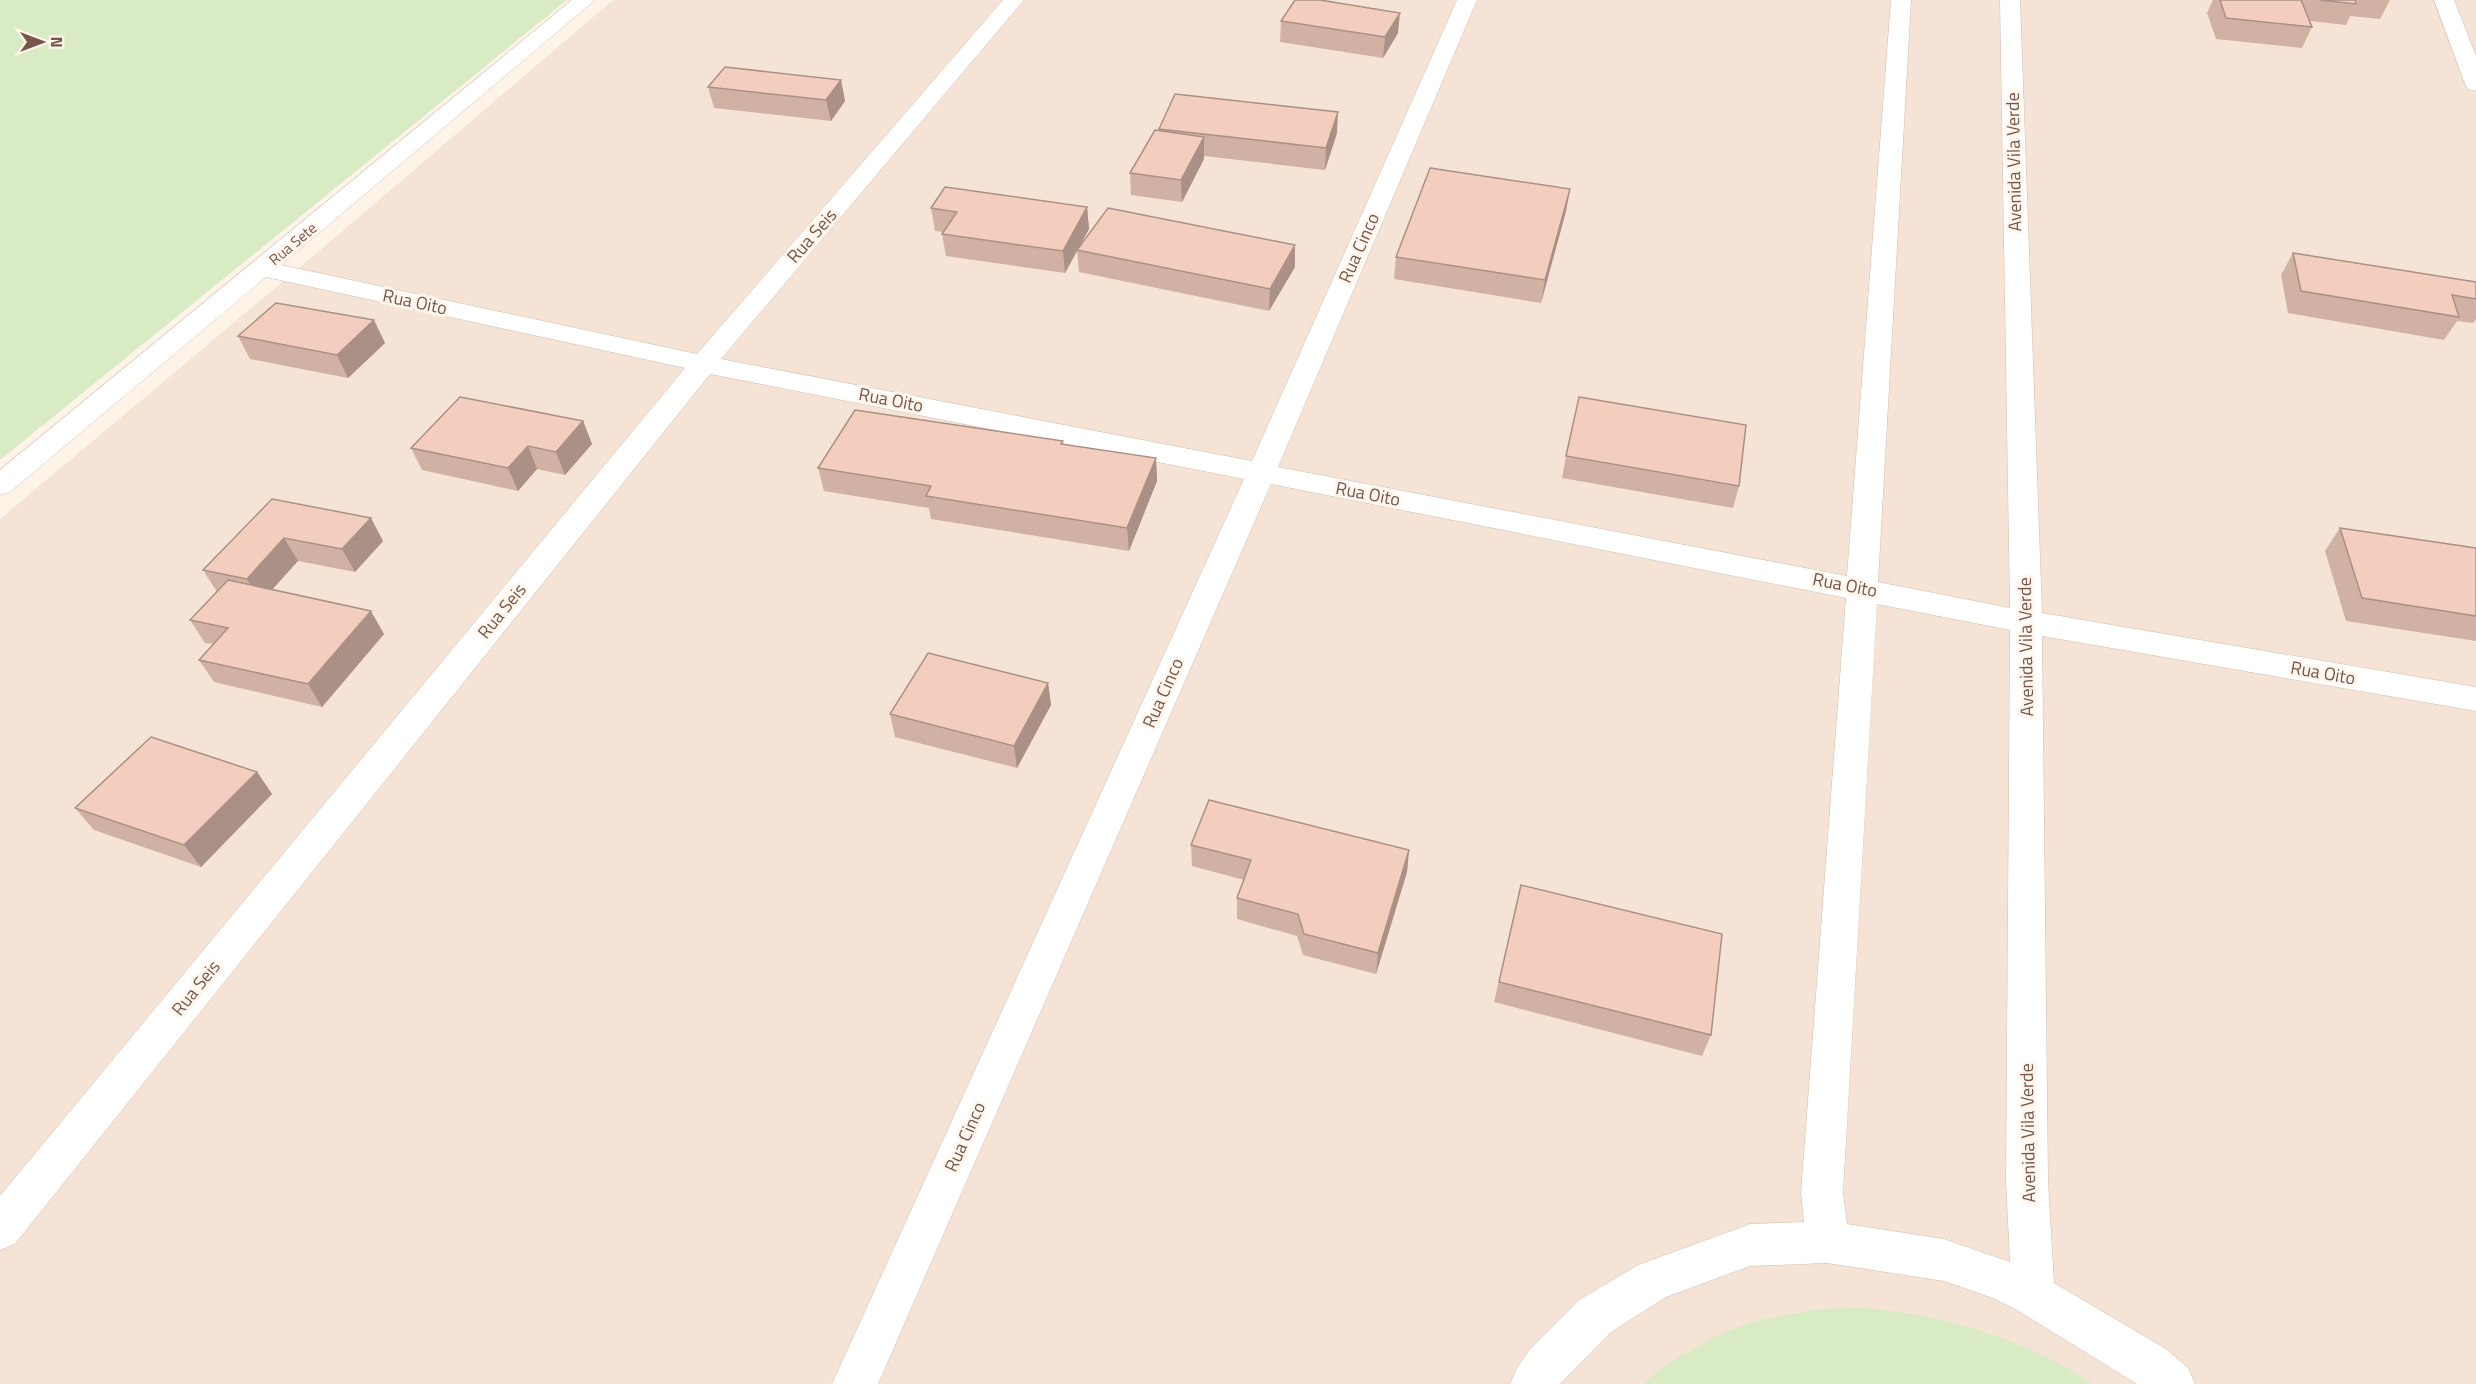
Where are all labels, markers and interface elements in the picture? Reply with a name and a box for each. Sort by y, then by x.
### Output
north arrow [12,12,72,72]
text: N [45,36,69,48]
street label: Avenida Vila Verde [1999,92,2028,232]
street label: Rua Seis [780,202,843,269]
street label: Rua Cinco [1331,208,1386,287]
street label: Rua Sete [264,217,322,271]
street label: Rua Oito [380,282,450,321]
street label: Rua Oito [857,380,926,419]
street label: Rua Oito [1334,474,1403,513]
street label: Rua Oito [1811,565,1880,604]
street label: Rua Seis [471,577,532,644]
street label: Avenida Vila Verde [2011,577,2040,717]
street label: Rua Cinco [1135,653,1190,732]
street label: Rua Oito [2289,654,2358,691]
street label: Rua Seis [165,954,226,1021]
street label: Avenida Vila Verde [2013,1063,2042,1203]
street label: Rua Cinco [937,1097,992,1176]

